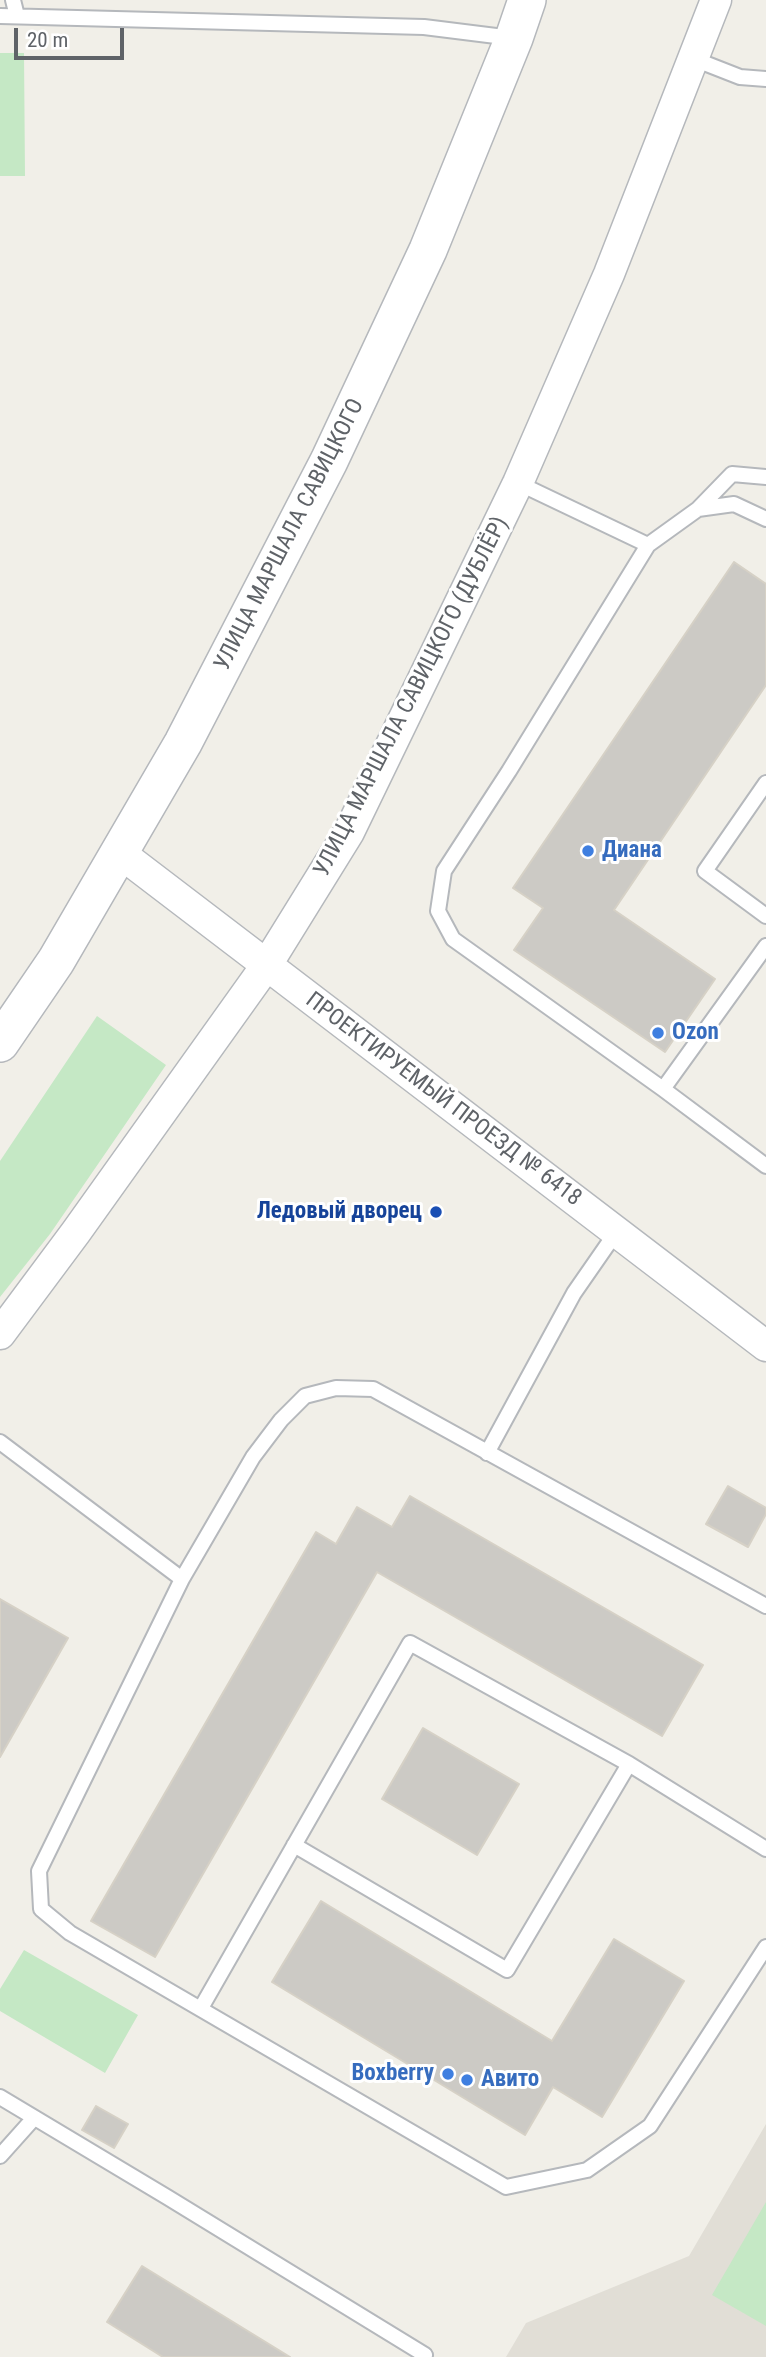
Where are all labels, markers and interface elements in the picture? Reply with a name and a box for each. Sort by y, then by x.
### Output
scale bar [18,14,128,58]
text: 20 m [27,28,68,52]
street label: УЛИЦА МАРШАЛА САВИЦКОГО [209,395,371,675]
street label: УЛИЦА МАРШАЛА САВИЦКОГО (ДУБЛЁР) [309,513,515,881]
place label: Диана [602,837,662,865]
marker: Диана [580,843,596,859]
street label: ПРОЕКТИРУЕМЫЙ ПРОЕЗД № 6418 [300,987,586,1213]
place label: Ozon [672,1019,719,1047]
marker: Ozon [650,1025,666,1041]
place label: Ледовый дворец [257,1198,422,1226]
marker: Ледовый дворец [428,1204,444,1220]
place label: Boxberry [351,2060,434,2088]
marker: Boxberry [440,2066,456,2082]
place label: Авито [481,2066,539,2094]
marker: Авито [459,2072,475,2088]

